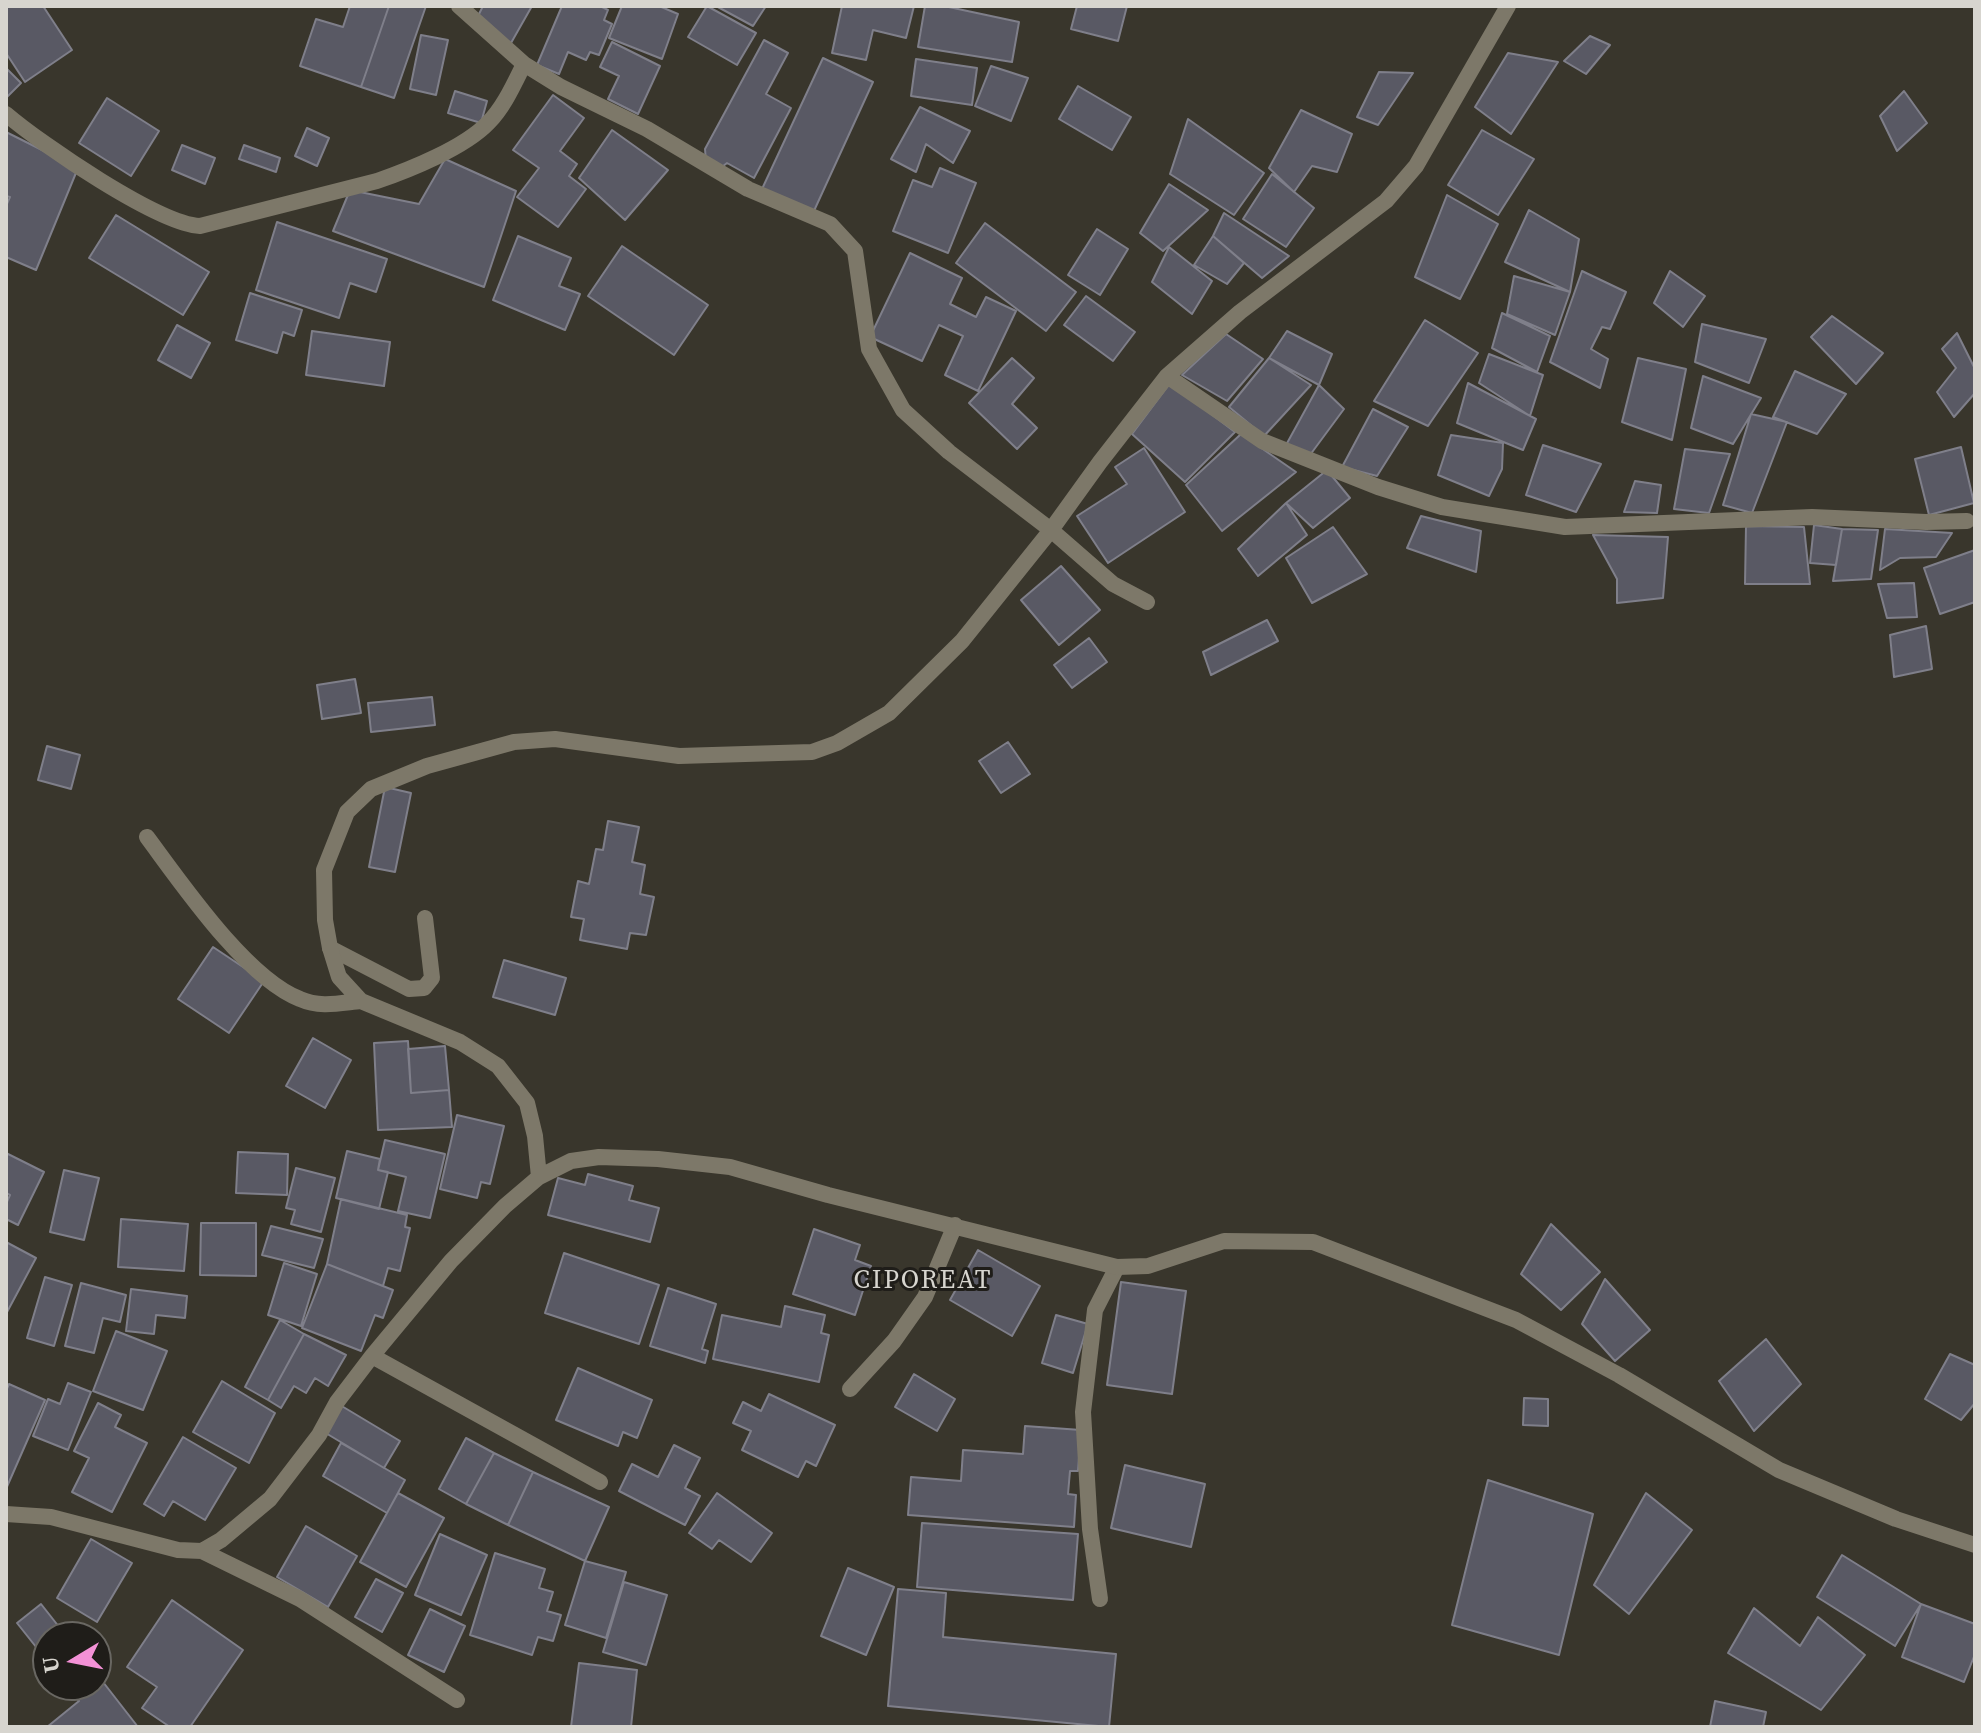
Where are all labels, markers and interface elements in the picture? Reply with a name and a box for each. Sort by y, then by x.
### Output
district label: CIPOREAT [853,1265,993,1297]
north arrow [32,1621,112,1701]
text: U [34,1654,67,1675]

